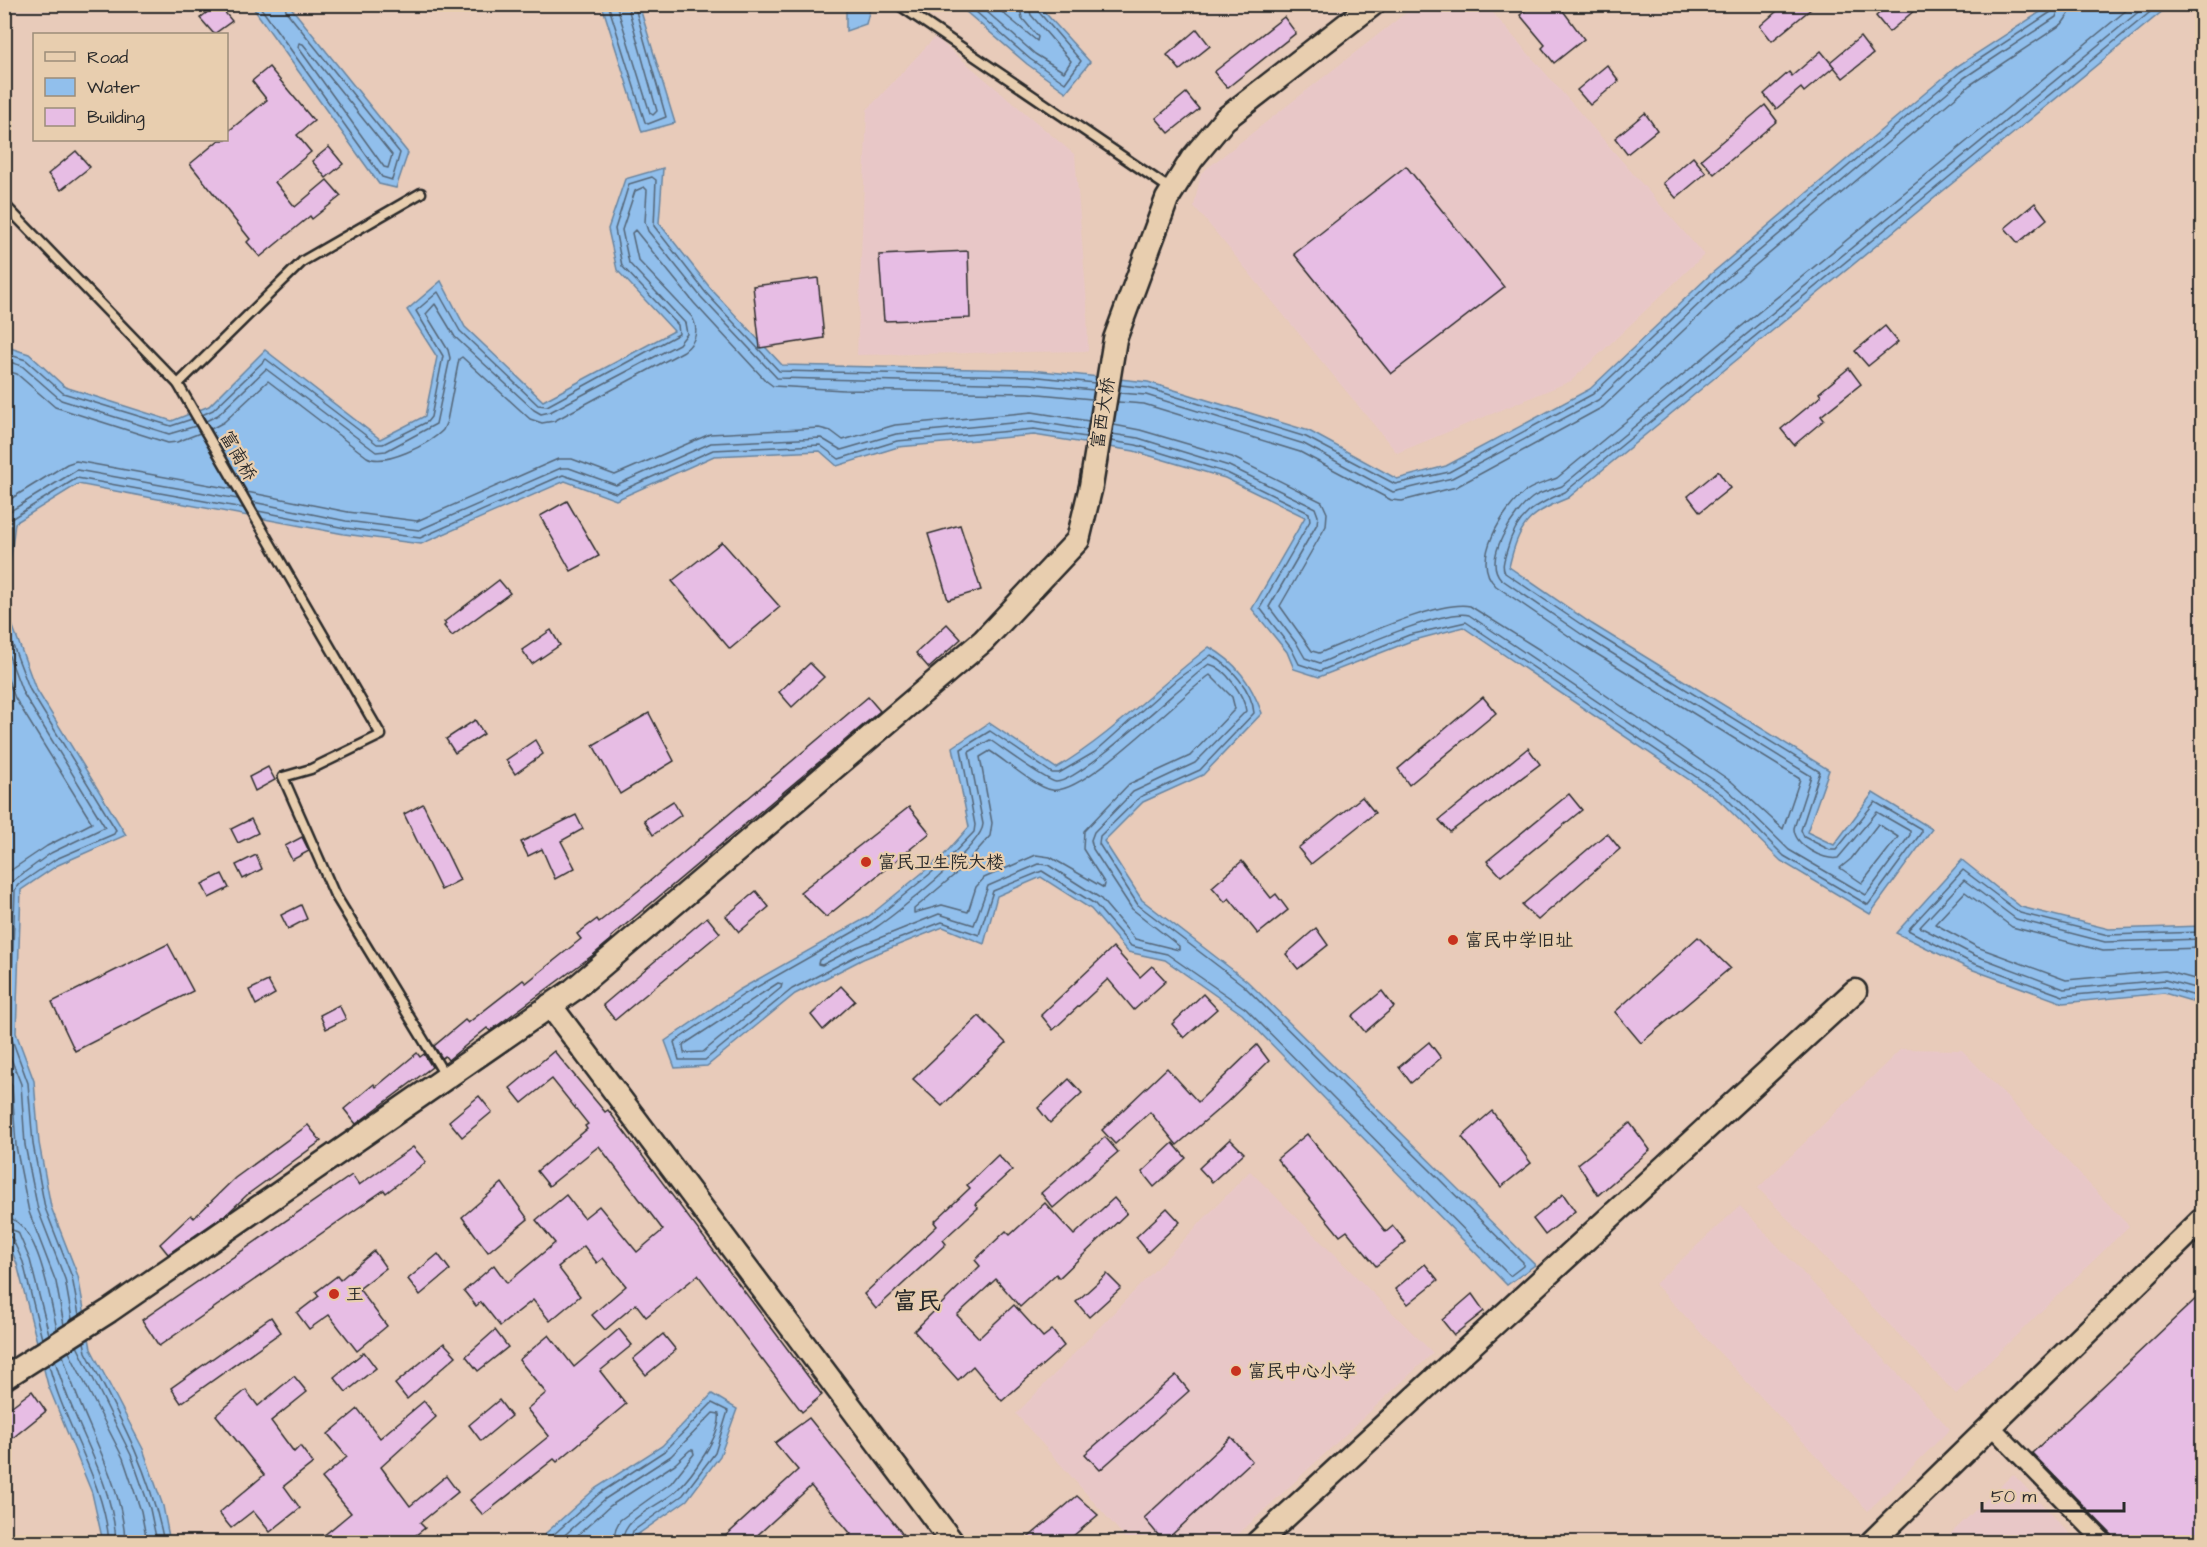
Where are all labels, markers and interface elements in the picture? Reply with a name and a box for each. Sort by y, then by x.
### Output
legend [33,33,228,141]
text: Road [87,45,128,70]
text: Water [87,75,140,100]
text: Building [87,105,145,131]
street label: 富西大桥 [1085,375,1121,451]
street label: 富南桥 [214,426,262,486]
place label: 富民卫生院大楼 [878,850,1004,875]
marker: 富民卫生院大楼 [859,855,873,869]
place label: 富民中学旧址 [1465,928,1573,953]
marker: 富民中学旧址 [1446,933,1460,947]
place label: 王 [346,1282,364,1307]
district label: 富民 [893,1285,941,1319]
marker: 王 [327,1287,341,1301]
place label: 富民中心小学 [1248,1359,1356,1384]
marker: 富民中心小学 [1229,1364,1243,1378]
scale bar [1982,1475,2124,1513]
text: 50 m [1991,1484,2036,1509]

